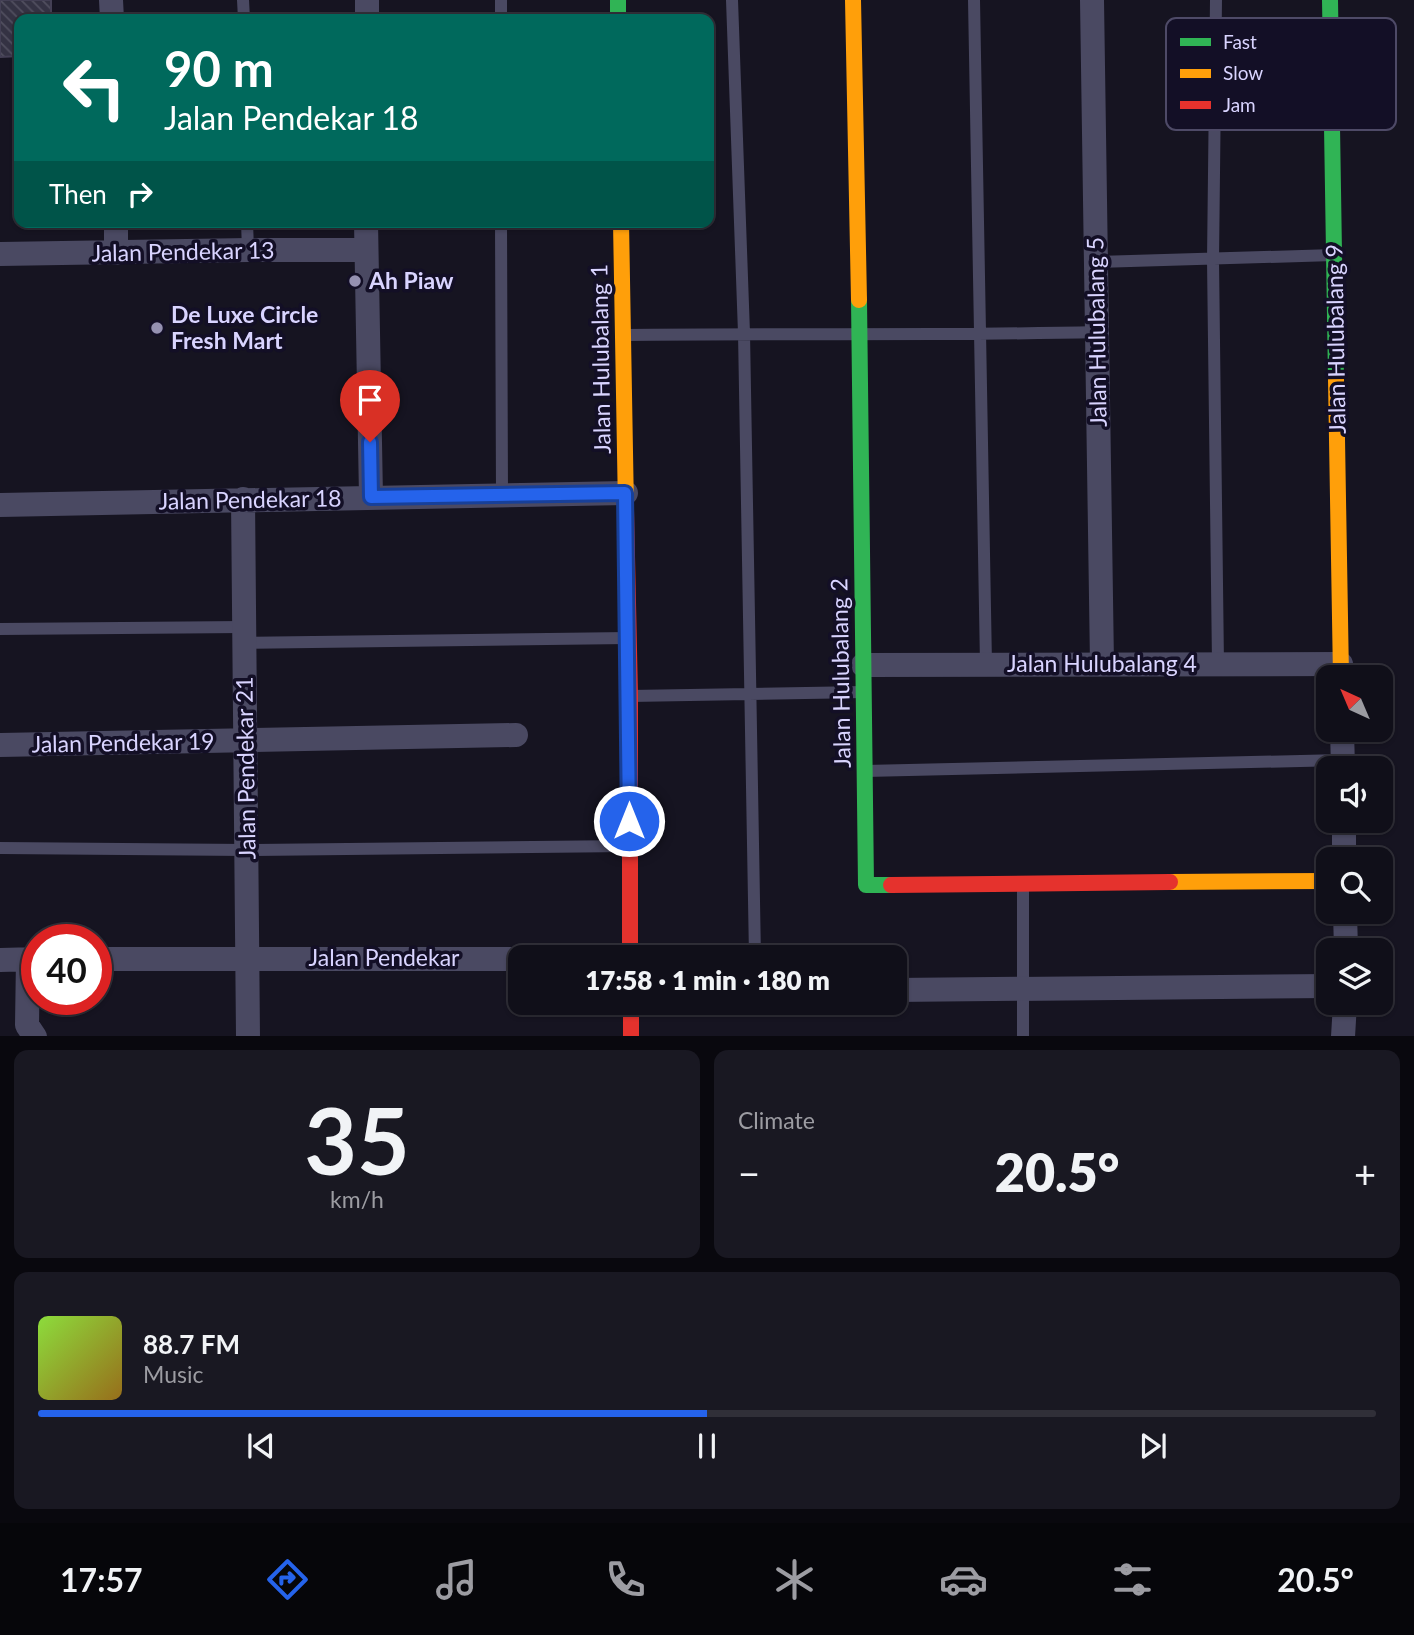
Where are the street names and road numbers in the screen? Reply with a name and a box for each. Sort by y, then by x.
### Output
street label: Jalan Pendekar 13 [91,235,275,267]
street label: Jalan Hulubalang 5 [1080,237,1112,427]
street label: Jalan Hulubalang 9 [1319,244,1351,434]
street label: Jalan Hulubalang 1 [584,264,616,454]
street label: Jalan Pendekar 18 [158,483,342,515]
street label: Jalan Hulubalang 2 [824,578,856,768]
street label: Jalan Hulubalang 4 [1007,649,1197,677]
street label: Jalan Pendekar 21 [229,676,261,860]
street label: Jalan Pendekar 19 [31,726,215,758]
street label: Jalan Pendekar [309,943,460,971]

